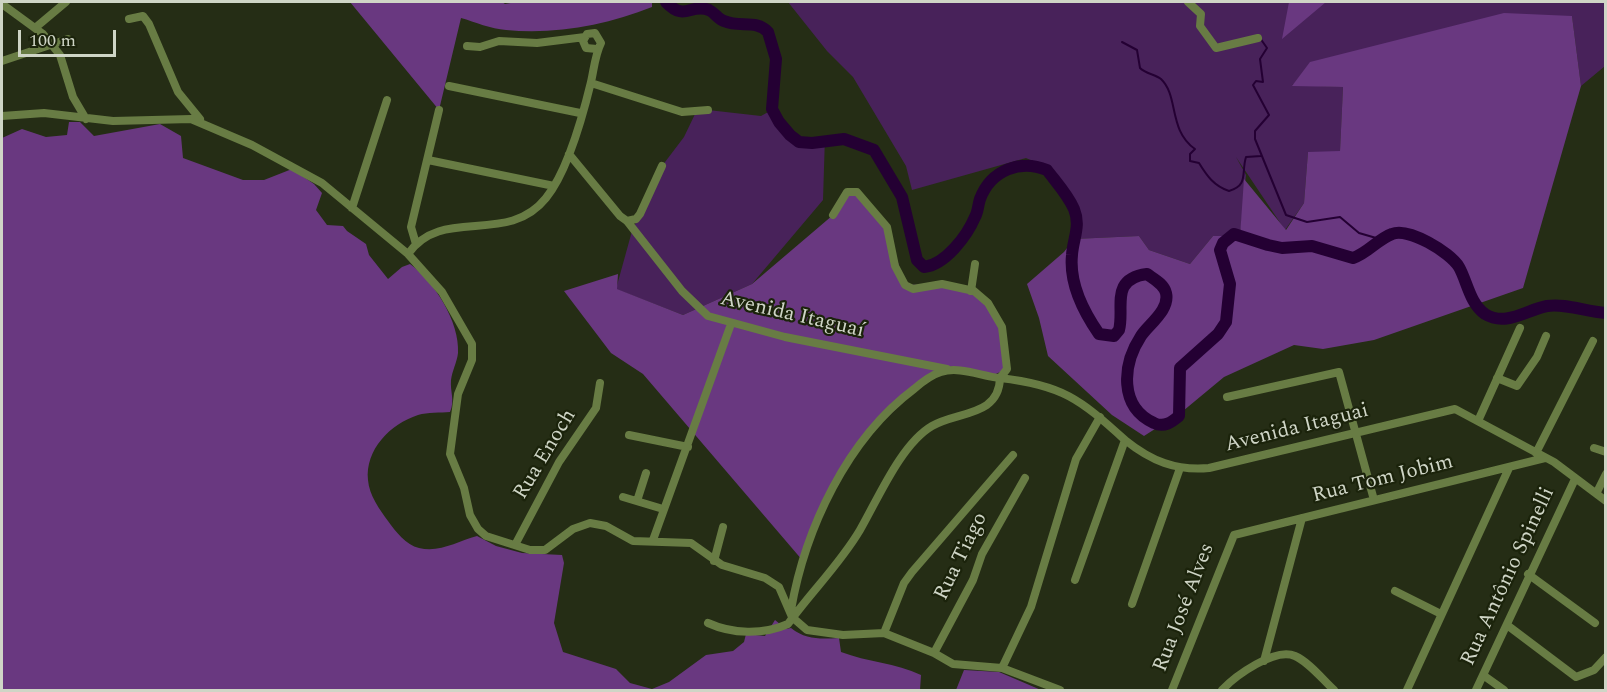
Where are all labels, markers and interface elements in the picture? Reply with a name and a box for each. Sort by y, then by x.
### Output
scale bar [21,18,118,56]
text: 100 m [29,27,76,54]
street label: Avenida Itaguaí [718,287,866,345]
street label: Avenida Itaguai [1223,399,1371,459]
street label: Rua Enoch [509,405,583,505]
street label: Rua Tom Jobim [1310,450,1456,510]
street label: Rua Antônio Spinelli [1457,484,1561,670]
street label: Rua Tiago [930,509,994,605]
street label: Rua José Alves [1149,540,1221,676]

